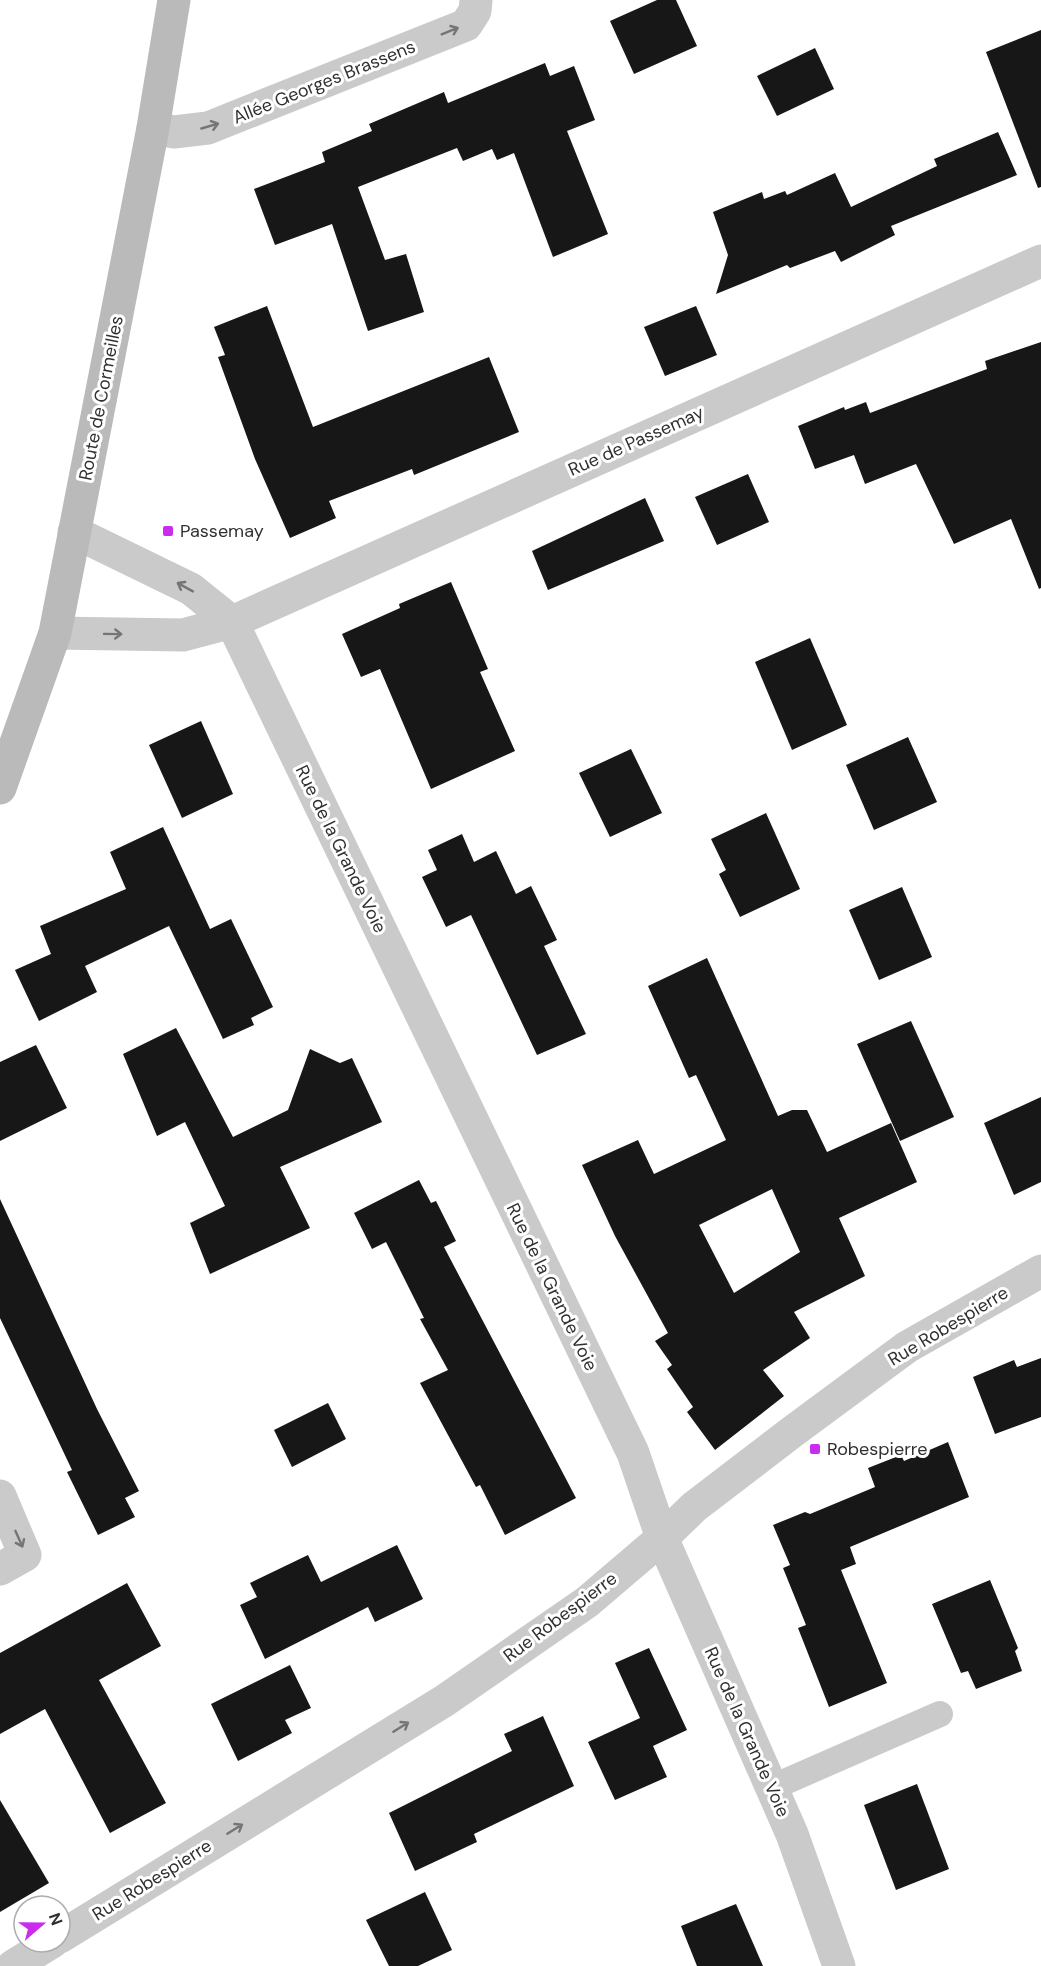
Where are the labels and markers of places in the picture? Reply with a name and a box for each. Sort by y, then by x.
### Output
place label: Passemay [180,519,264,543]
marker: Passemay [161,524,175,538]
place label: Robespierre [827,1437,927,1461]
marker: Robespierre [808,1442,822,1456]

